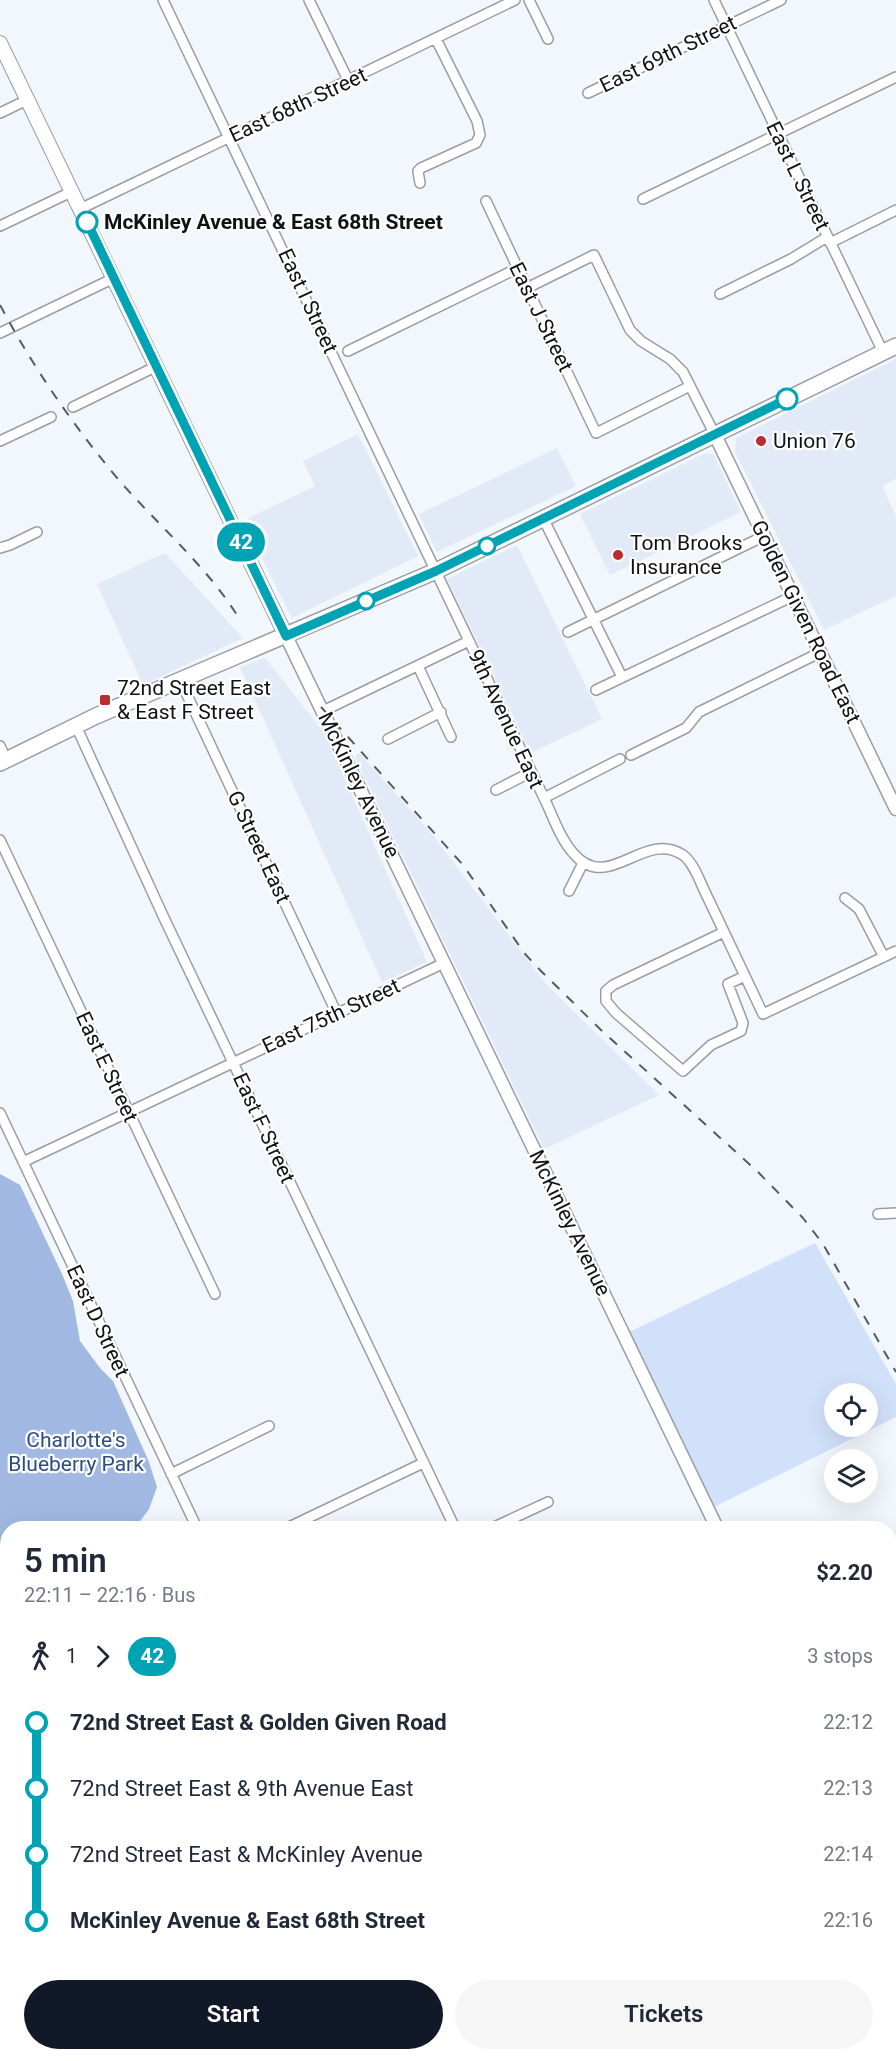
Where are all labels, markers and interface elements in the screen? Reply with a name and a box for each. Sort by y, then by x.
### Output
street label: East 69th Street [596,11,740,97]
street label: East 68th Street [225,63,371,147]
street label: East L Street [761,118,835,234]
place label: McKinley Avenue & East 68th Street [104,210,443,234]
marker: McKinley Avenue & East 68th Street [76,211,98,233]
street label: East I Street [273,245,343,357]
street label: East J Street [504,258,578,376]
unlabelled marker [776,388,798,410]
place label: Union 76 [773,429,856,453]
marker: Union 76 [754,434,768,448]
street label: Golden Given Road East [746,517,866,728]
line badge: 42 [214,522,268,562]
text: 42 [229,530,253,554]
place label: Tom Brooks Insurance [630,531,743,579]
unlabelled marker [478,537,496,555]
marker: Tom Brooks Insurance [611,548,625,562]
unlabelled marker [357,592,375,610]
street label: 9th Avenue East [463,646,549,792]
place label: 72nd Street East & East F Street [117,676,271,724]
marker: 72nd Street East & East F Street [98,693,112,707]
street label: McKinley Avenue [313,708,405,862]
street label: G Street East [223,787,296,907]
street label: East 75th Street [258,974,404,1058]
street label: East E Street [71,1008,143,1126]
street label: East F Street [228,1069,300,1187]
street label: McKinley Avenue [524,1146,616,1300]
street label: East D Street [62,1261,134,1381]
map controls [824,1383,878,1503]
button: locate [824,1383,878,1437]
park label: Charlotte's Blueberry Park [8,1428,144,1476]
button: layers [824,1449,878,1503]
text: 5 min [24,1541,107,1580]
text: $2.20 [816,1560,873,1585]
text: 22:11 – 22:16 · Bus [24,1583,196,1607]
icon: walk [24,1640,57,1673]
icon: forward [86,1640,119,1673]
text: 1 [66,1644,77,1668]
text: 42 [140,1644,164,1668]
text: 3 stops [807,1644,873,1668]
text: 72nd Street East & Golden Given Road [70,1710,447,1735]
text: 22:12 [823,1710,873,1734]
text: 72nd Street East & 9th Avenue East [70,1776,413,1801]
text: 22:13 [823,1776,873,1800]
text: 72nd Street East & McKinley Avenue [70,1842,423,1867]
text: 22:14 [823,1842,873,1866]
text: McKinley Avenue & East 68th Street [70,1908,425,1933]
text: 22:16 [823,1908,873,1932]
button: Start [24,1980,443,2049]
button: Tickets [455,1980,873,2049]

